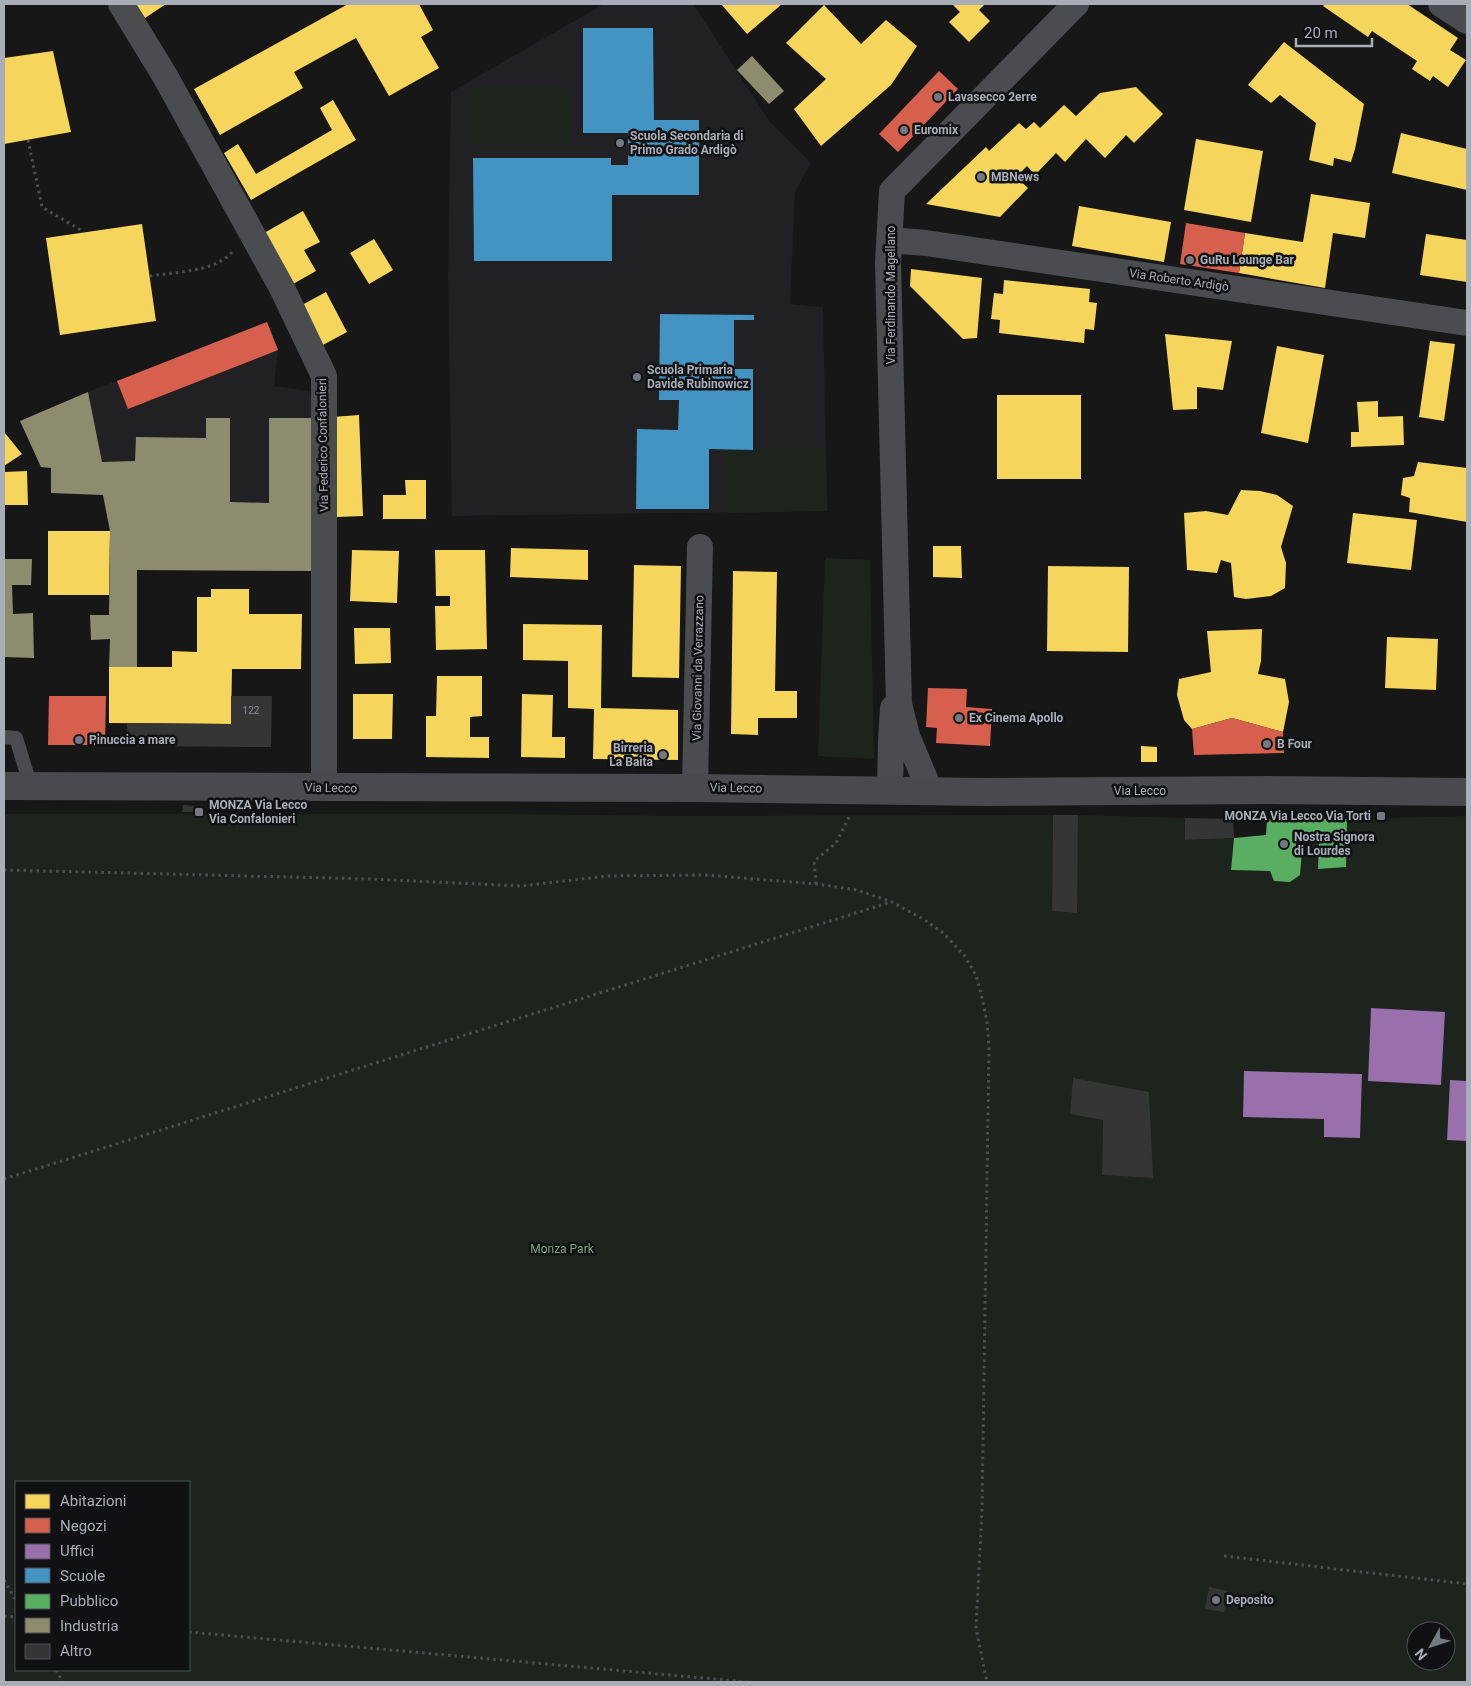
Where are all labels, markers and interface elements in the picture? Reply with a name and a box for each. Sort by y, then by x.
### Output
scale bar [1296,15,1372,47]
text: 20 m [1304,24,1338,42]
place label: Lavasecco 2erre [948,90,1037,104]
marker: Lavasecco 2erre [932,91,944,103]
place label: Euromix [914,123,959,137]
marker: Euromix [898,124,910,136]
place label: Scuola Secondaria di Primo Grado Ardigò [630,129,743,157]
marker: Scuola Secondaria di Primo Grado Ardigò [614,137,626,149]
place label: MBNews [991,170,1039,184]
marker: MBNews [975,171,987,183]
street label: Via Ferdinando Magellano [884,225,898,364]
place label: GuRu Lounge Bar [1200,253,1294,267]
marker: GuRu Lounge Bar [1184,254,1196,266]
street label: Via Roberto Ardigò [1128,266,1230,294]
place label: Scuola Primaria Davide Rubinowicz [647,363,749,391]
marker: Scuola Primaria Davide Rubinowicz [631,371,643,383]
street label: Via Federico Confalonieri [315,378,331,512]
street label: Via Giovanni da Verrazzano [690,595,706,741]
house number: 122 [243,705,260,716]
place label: Ex Cinema Apollo [969,711,1064,725]
marker: Ex Cinema Apollo [953,712,965,724]
place label: Pinuccia a mare [89,733,176,747]
marker: Pinuccia a mare [73,734,85,746]
place label: B Four [1277,737,1313,751]
marker: B Four [1261,738,1273,750]
place label: Birreria La Baita [609,741,654,769]
marker: Birreria La Baita [657,749,669,761]
street label: Via Lecco [305,781,357,795]
street label: Via Lecco [710,781,762,795]
street label: Via Lecco [1114,784,1166,798]
place label: MONZA Via Lecco Via Confalonieri [209,798,308,826]
marker: MONZA Via Lecco Via Confalonieri [193,806,205,818]
place label: MONZA Via Lecco Via Torti [1224,809,1371,823]
marker: MONZA Via Lecco Via Torti [1375,810,1387,822]
place label: Nostra Signora di Lourdes [1294,830,1375,858]
marker: Nostra Signora di Lourdes [1278,838,1290,850]
park label: Monza Park [530,1242,595,1256]
legend [15,1481,190,1671]
text: Abitazioni [60,1492,127,1510]
text: Negozi [60,1517,107,1535]
text: Uffici [60,1542,94,1560]
text: Scuole [60,1567,105,1585]
text: Pubblico [60,1592,118,1610]
place label: Deposito [1226,1593,1274,1607]
marker: Deposito [1210,1594,1222,1606]
text: Industria [60,1617,119,1635]
north arrow [1406,1621,1456,1671]
text: Altro [60,1642,92,1660]
text: N [1412,1645,1430,1663]

